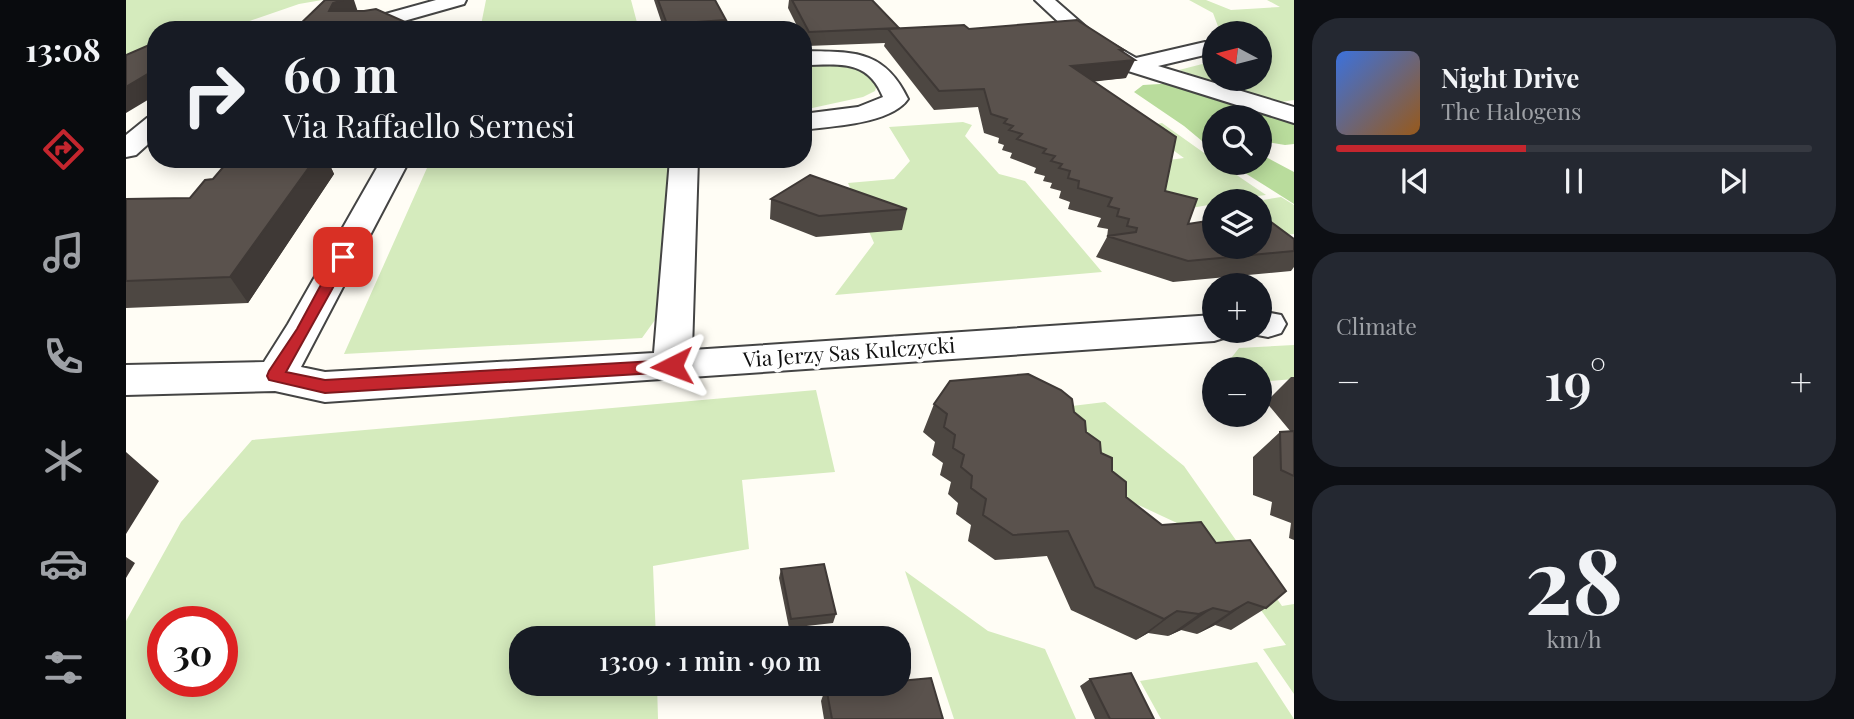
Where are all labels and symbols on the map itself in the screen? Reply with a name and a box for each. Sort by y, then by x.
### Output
north arrow [1202,21,1272,91]
pin [313,227,373,287]
position arrow [635,329,709,403]
street label: Via Jerzy Sas Kulczycki [741,330,956,372]
speed limit sign: 30 [147,606,238,697]

